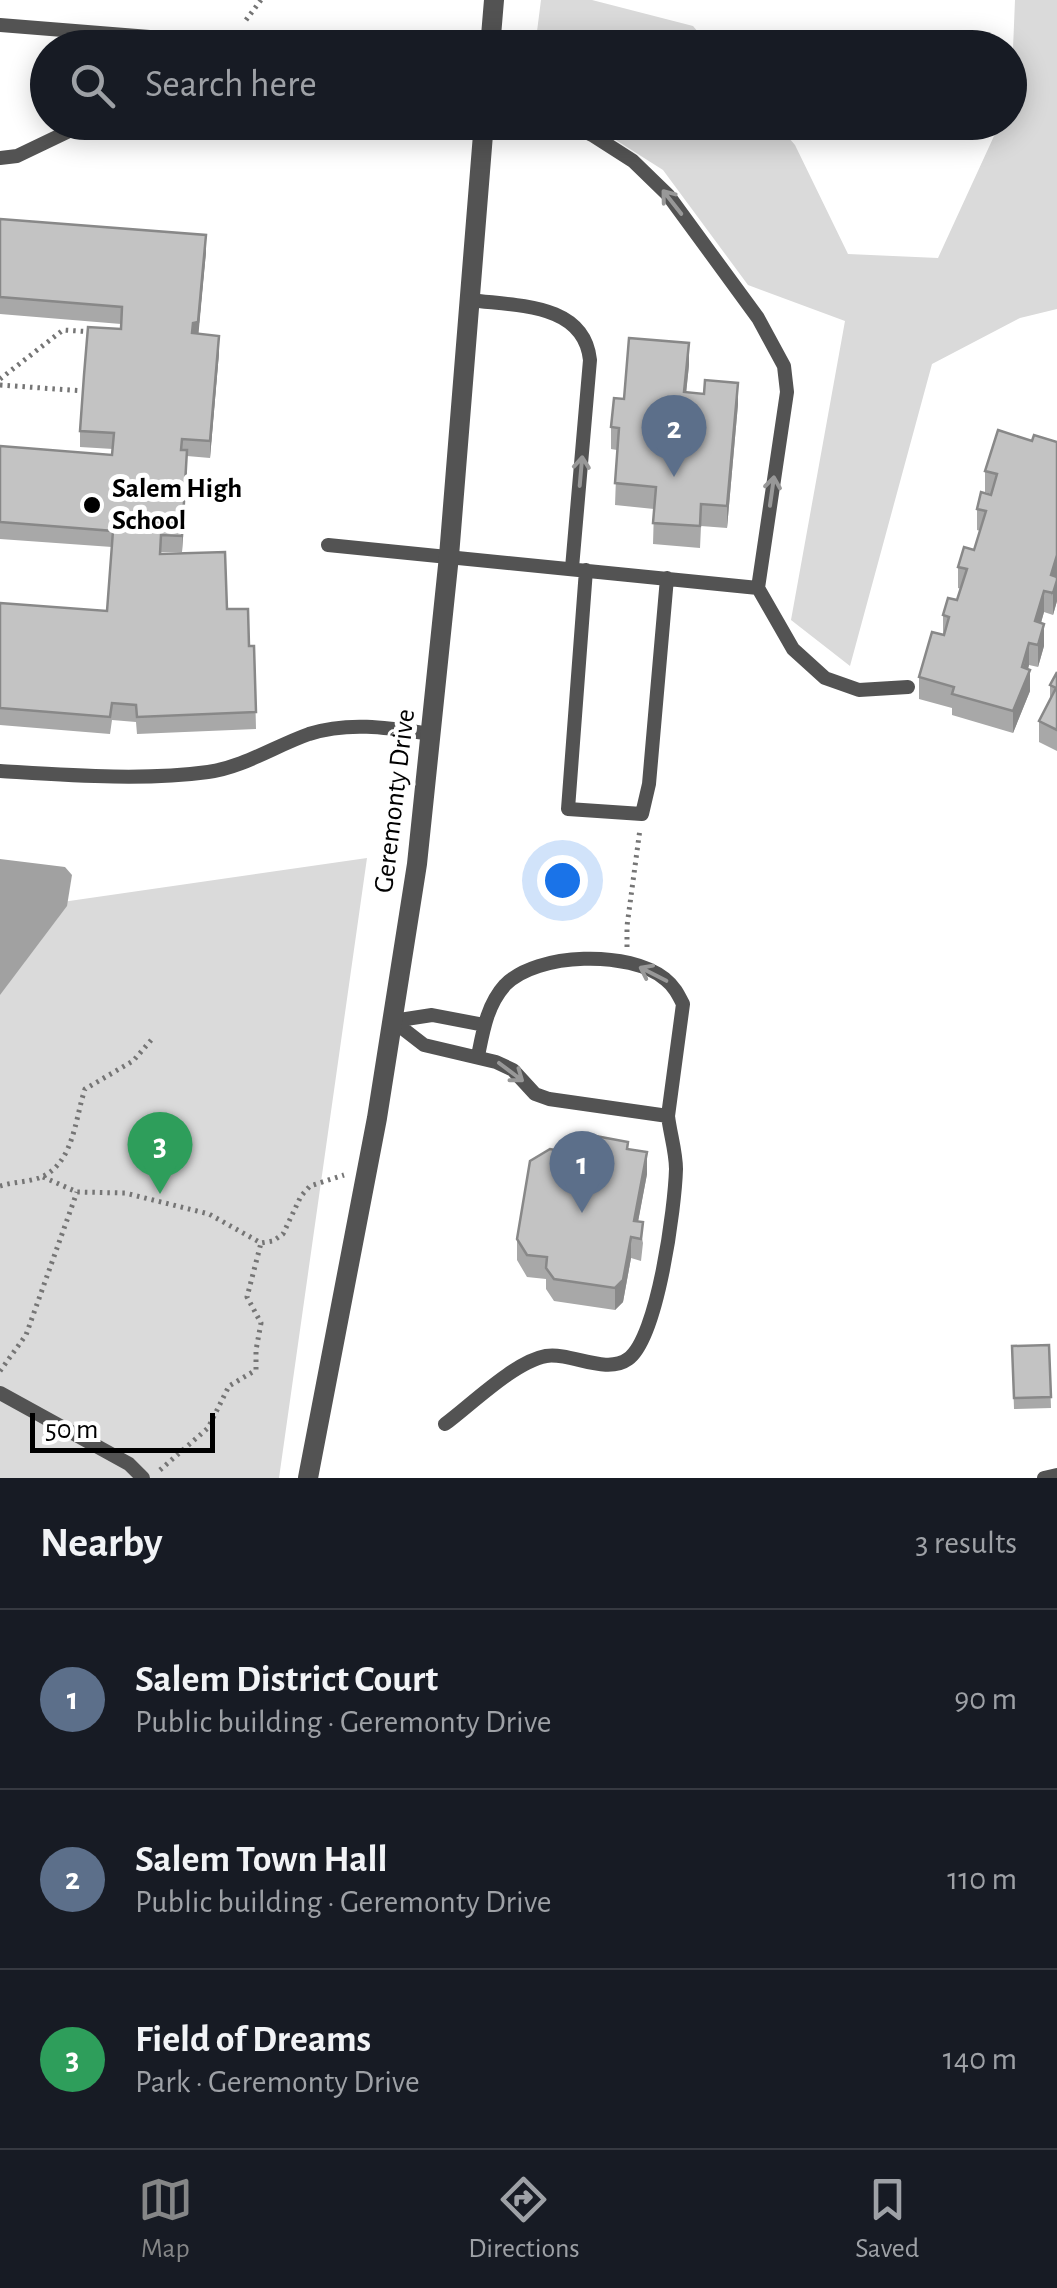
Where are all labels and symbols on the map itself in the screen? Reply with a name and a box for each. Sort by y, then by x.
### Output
one-way arrow [662,190,684,216]
pin: 2 [642,394,706,477]
one-way arrow [571,456,590,488]
place label: Salem High School [112,475,242,535]
one-way arrow [764,476,782,508]
marker: Salem High School [81,494,103,516]
street label: Geremonty Drive [370,707,420,895]
your location [537,855,588,906]
one-way arrow [639,964,668,983]
one-way arrow [497,1062,524,1083]
pin: 3 [128,1112,192,1194]
pin: 1 [550,1130,614,1213]
scale bar [30,1408,215,1452]

